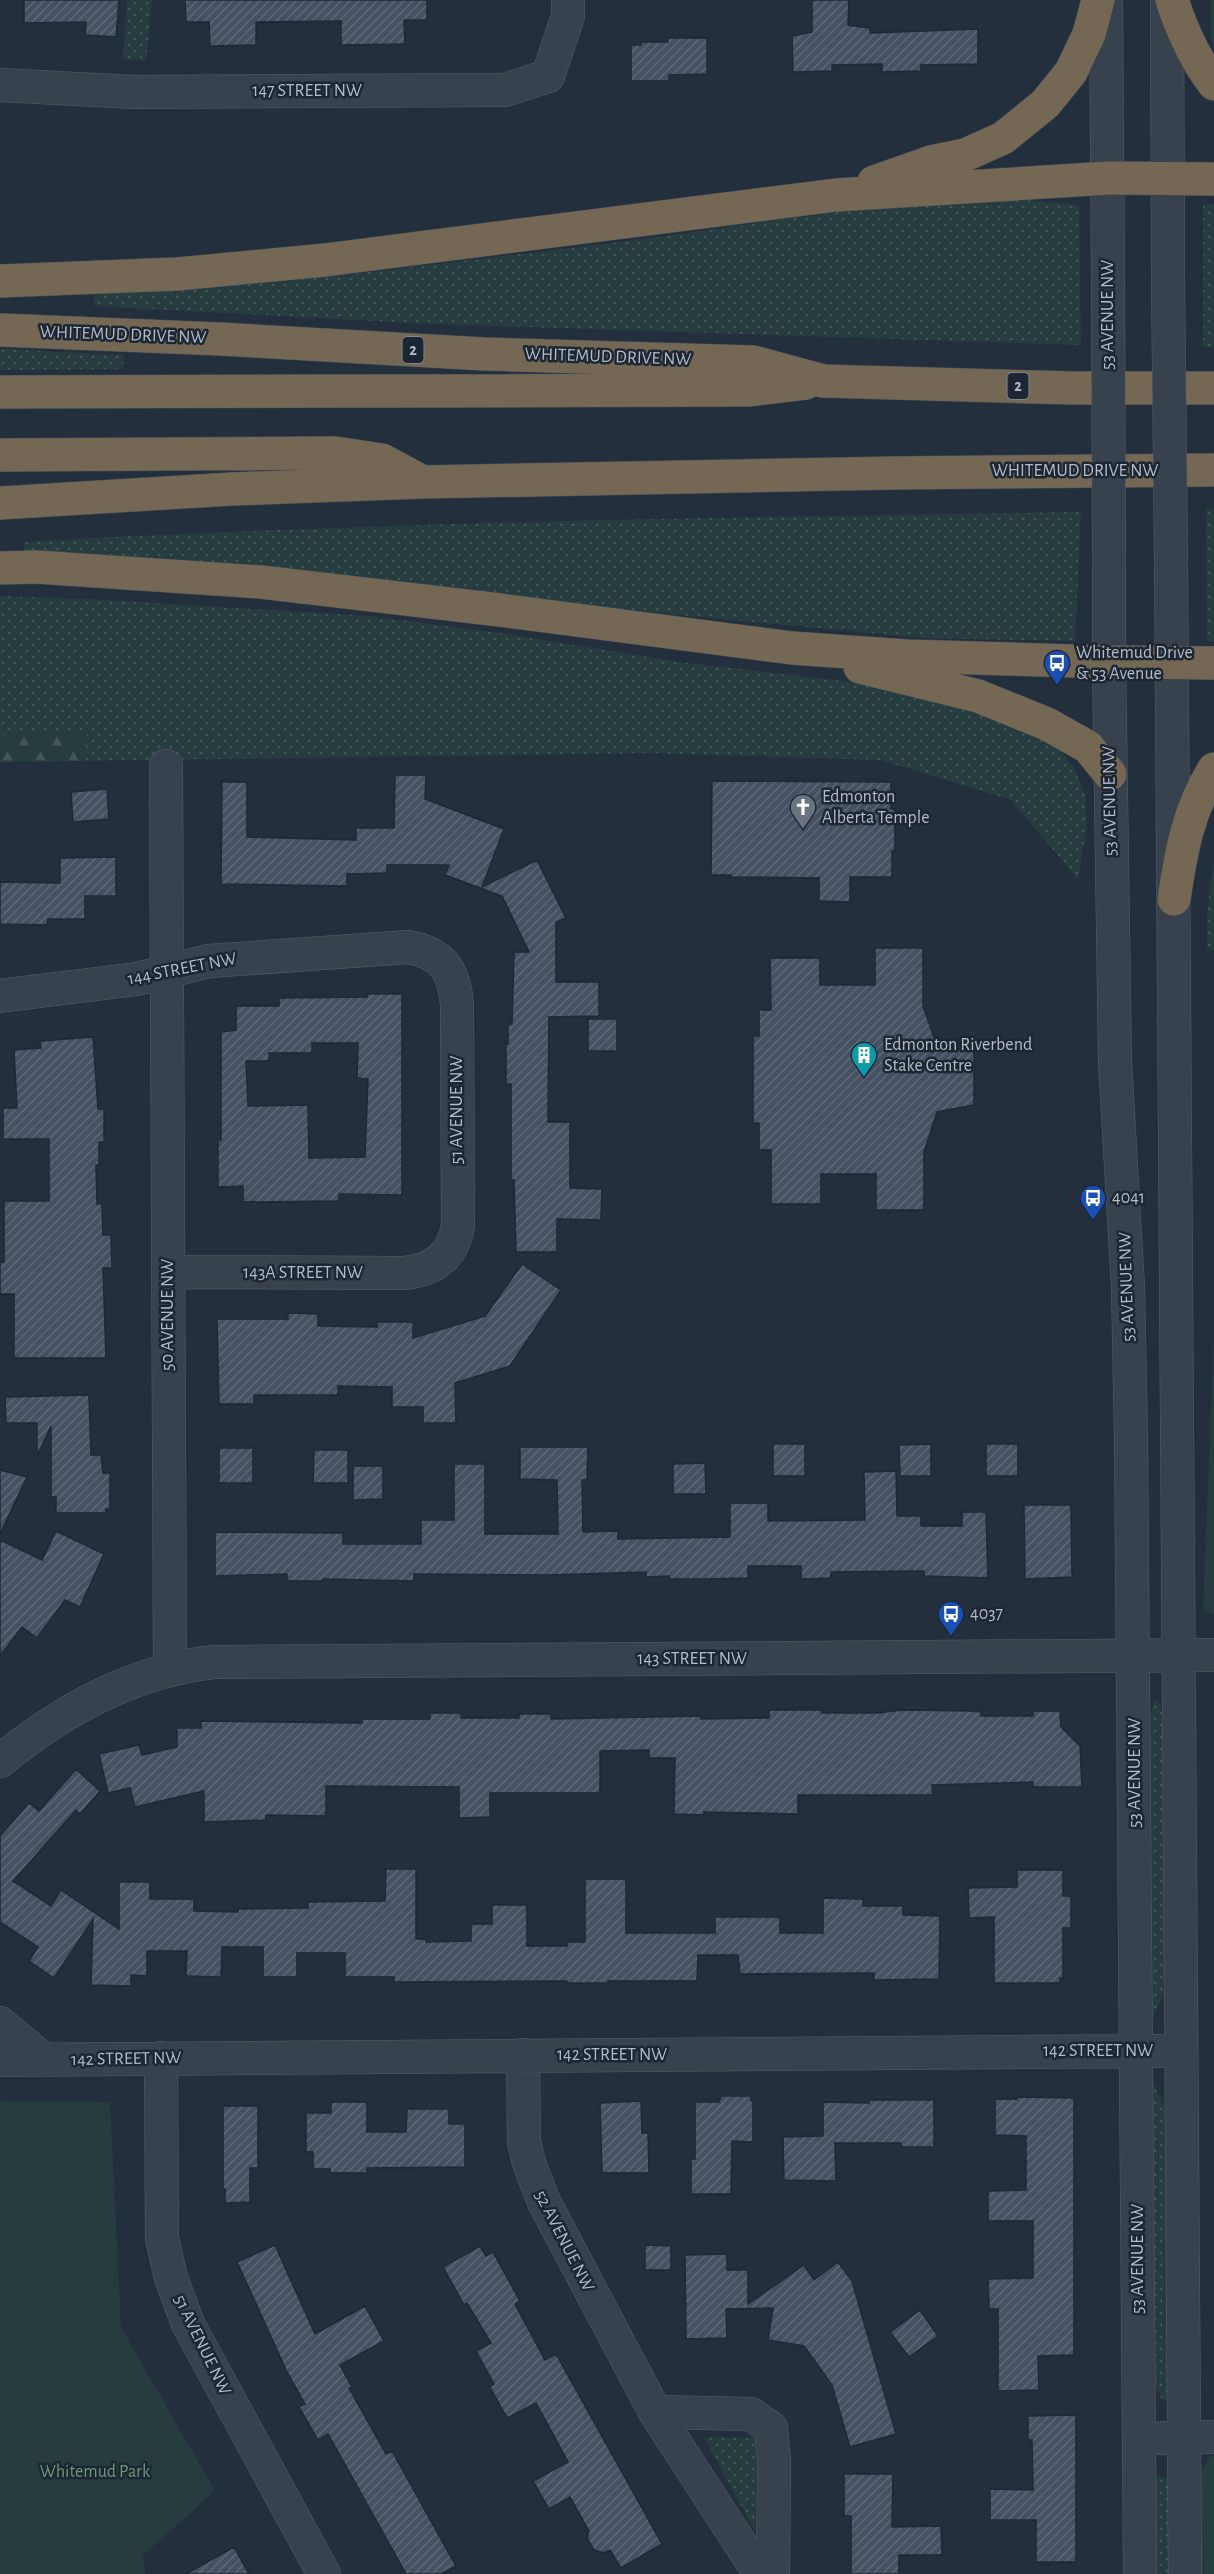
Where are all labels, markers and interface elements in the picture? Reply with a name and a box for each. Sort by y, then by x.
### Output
street label: 147 STREET NW [252,82,362,100]
street label: 53 AVENUE NW [1099,260,1117,370]
street label: WHITEMUD DRIVE NW [39,323,207,347]
road number: 2 [402,337,424,363]
street label: WHITEMUD DRIVE NW [524,345,692,369]
road number: 2 [1008,373,1028,399]
street label: WHITEMUD DRIVE NW [992,462,1158,480]
place label: Whitemud Drive & 53 Avenue [1076,644,1193,683]
bus stop icon: Whitemud Drive & 53 Avenue [1042,648,1072,686]
street label: 53 AVENUE NW [1100,746,1120,856]
place label: Edmonton Alberta Temple [822,788,929,827]
church icon: Edmonton Alberta Temple [788,792,818,830]
street label: 144 STREET NW [126,950,238,988]
place label: Edmonton Riverbend Stake Centre [884,1036,1032,1075]
building icon: Edmonton Riverbend Stake Centre [849,1040,879,1078]
street label: 51 AVENUE NW [448,1056,466,1164]
bus stop icon: 4041 [1078,1183,1108,1221]
place label: 4041 [1112,1189,1145,1207]
street label: 53 AVENUE NW [1116,1232,1138,1342]
street label: 50 AVENUE NW [159,1259,177,1371]
street label: 143A STREET NW [243,1264,363,1282]
bus stop icon: 4037 [936,1599,966,1637]
place label: 4037 [970,1605,1003,1623]
street label: 143 STREET NW [637,1650,747,1668]
street label: 53 AVENUE NW [1126,1718,1144,1828]
street label: 142 STREET NW [1043,2042,1153,2060]
street label: 142 STREET NW [557,2046,667,2064]
street label: 142 STREET NW [71,2049,181,2069]
street label: 52 AVENUE NW [531,2188,597,2294]
street label: 53 AVENUE NW [1129,2204,1147,2314]
street label: 51 AVENUE NW [170,2292,234,2398]
park label: Whitemud Park [40,2463,151,2481]

